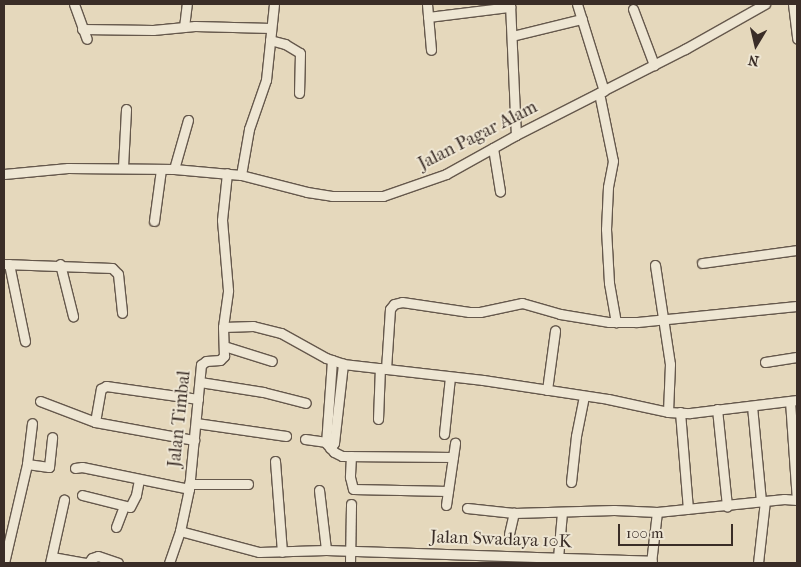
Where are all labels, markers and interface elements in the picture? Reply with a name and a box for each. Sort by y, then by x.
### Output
north arrow [731,20,781,70]
text: N [747,51,760,70]
street label: Jalan Pagar Alam [415,97,541,175]
street label: Jalan Timbal [164,370,196,468]
scale bar [621,514,736,546]
text: 100 m [626,524,664,542]
street label: Jalan Swadaya 10K [430,527,572,553]

